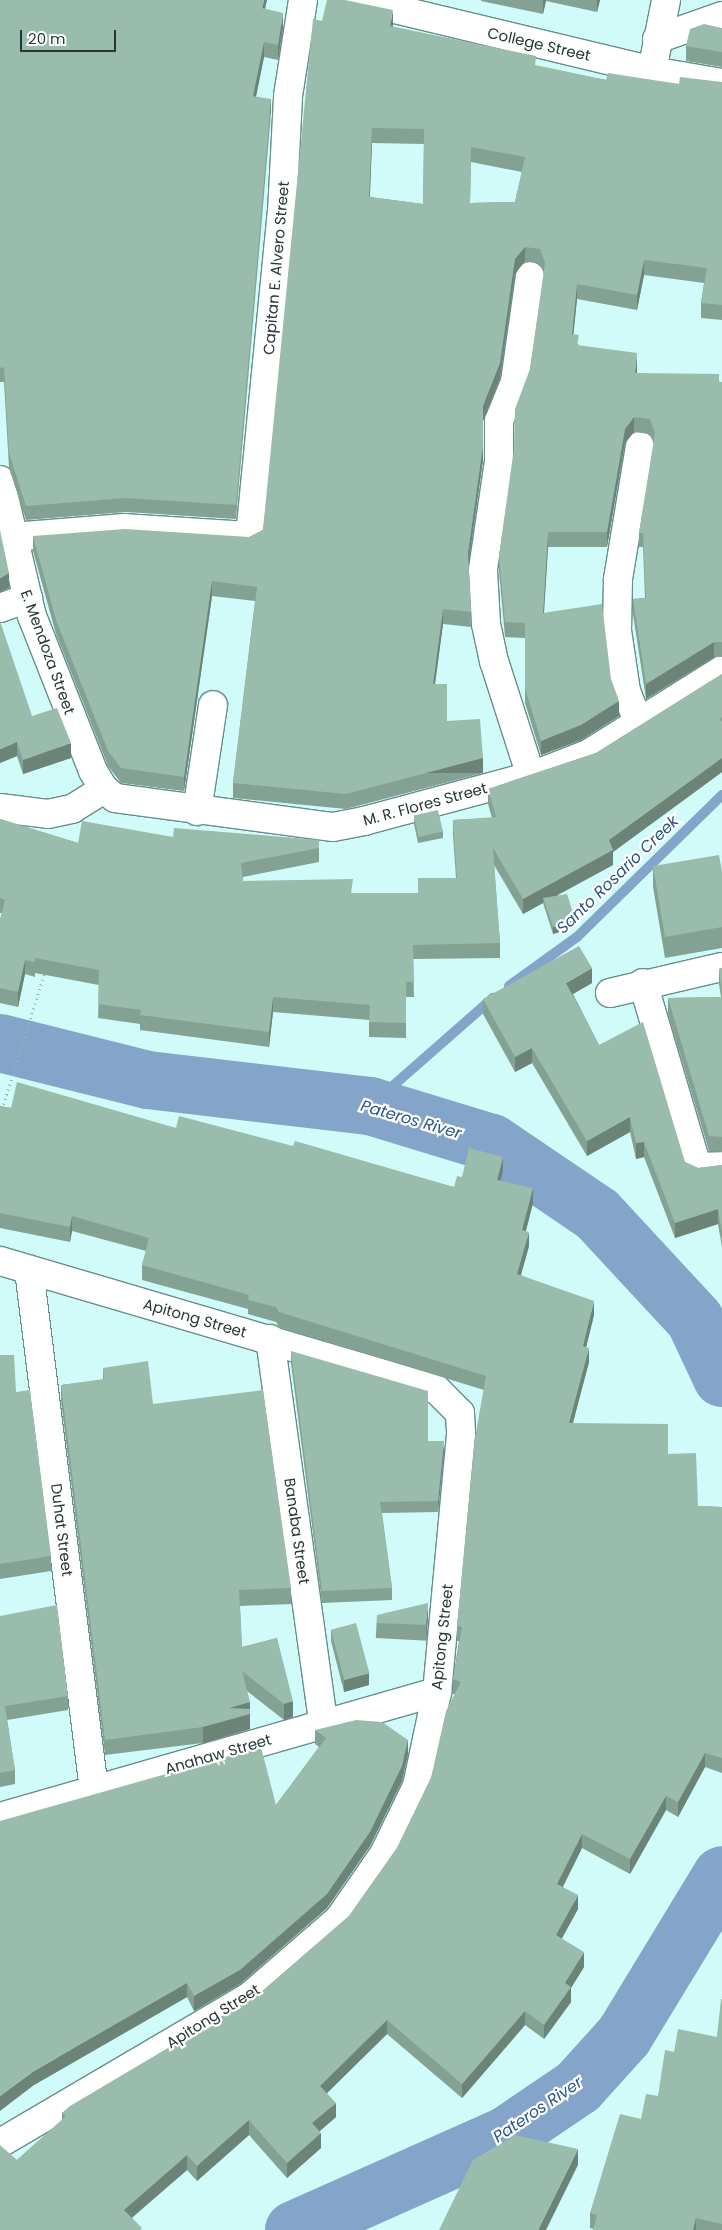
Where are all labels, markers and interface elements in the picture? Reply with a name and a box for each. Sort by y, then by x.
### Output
scale bar [22,20,119,52]
street label: College Street [486,23,592,65]
text: 20 m [28,28,66,49]
street label: Capitan E. Alvero Street [259,180,293,356]
street label: E. Mendoza Street [17,587,79,717]
street label: M. R. Flores Street [361,779,489,829]
water label: Santo Rosario Creek [553,812,683,938]
water label: Pateros River [359,1096,463,1144]
street label: Apitong Street [141,1295,249,1341]
street label: Banaba Street [281,1477,313,1585]
street label: Duhat Street [47,1483,77,1577]
street label: Apitong Street [427,1583,457,1691]
street label: Anahaw Street [163,1730,273,1778]
street label: Apitong Street [163,1980,263,2052]
water label: Pateros River [490,2073,586,2147]

